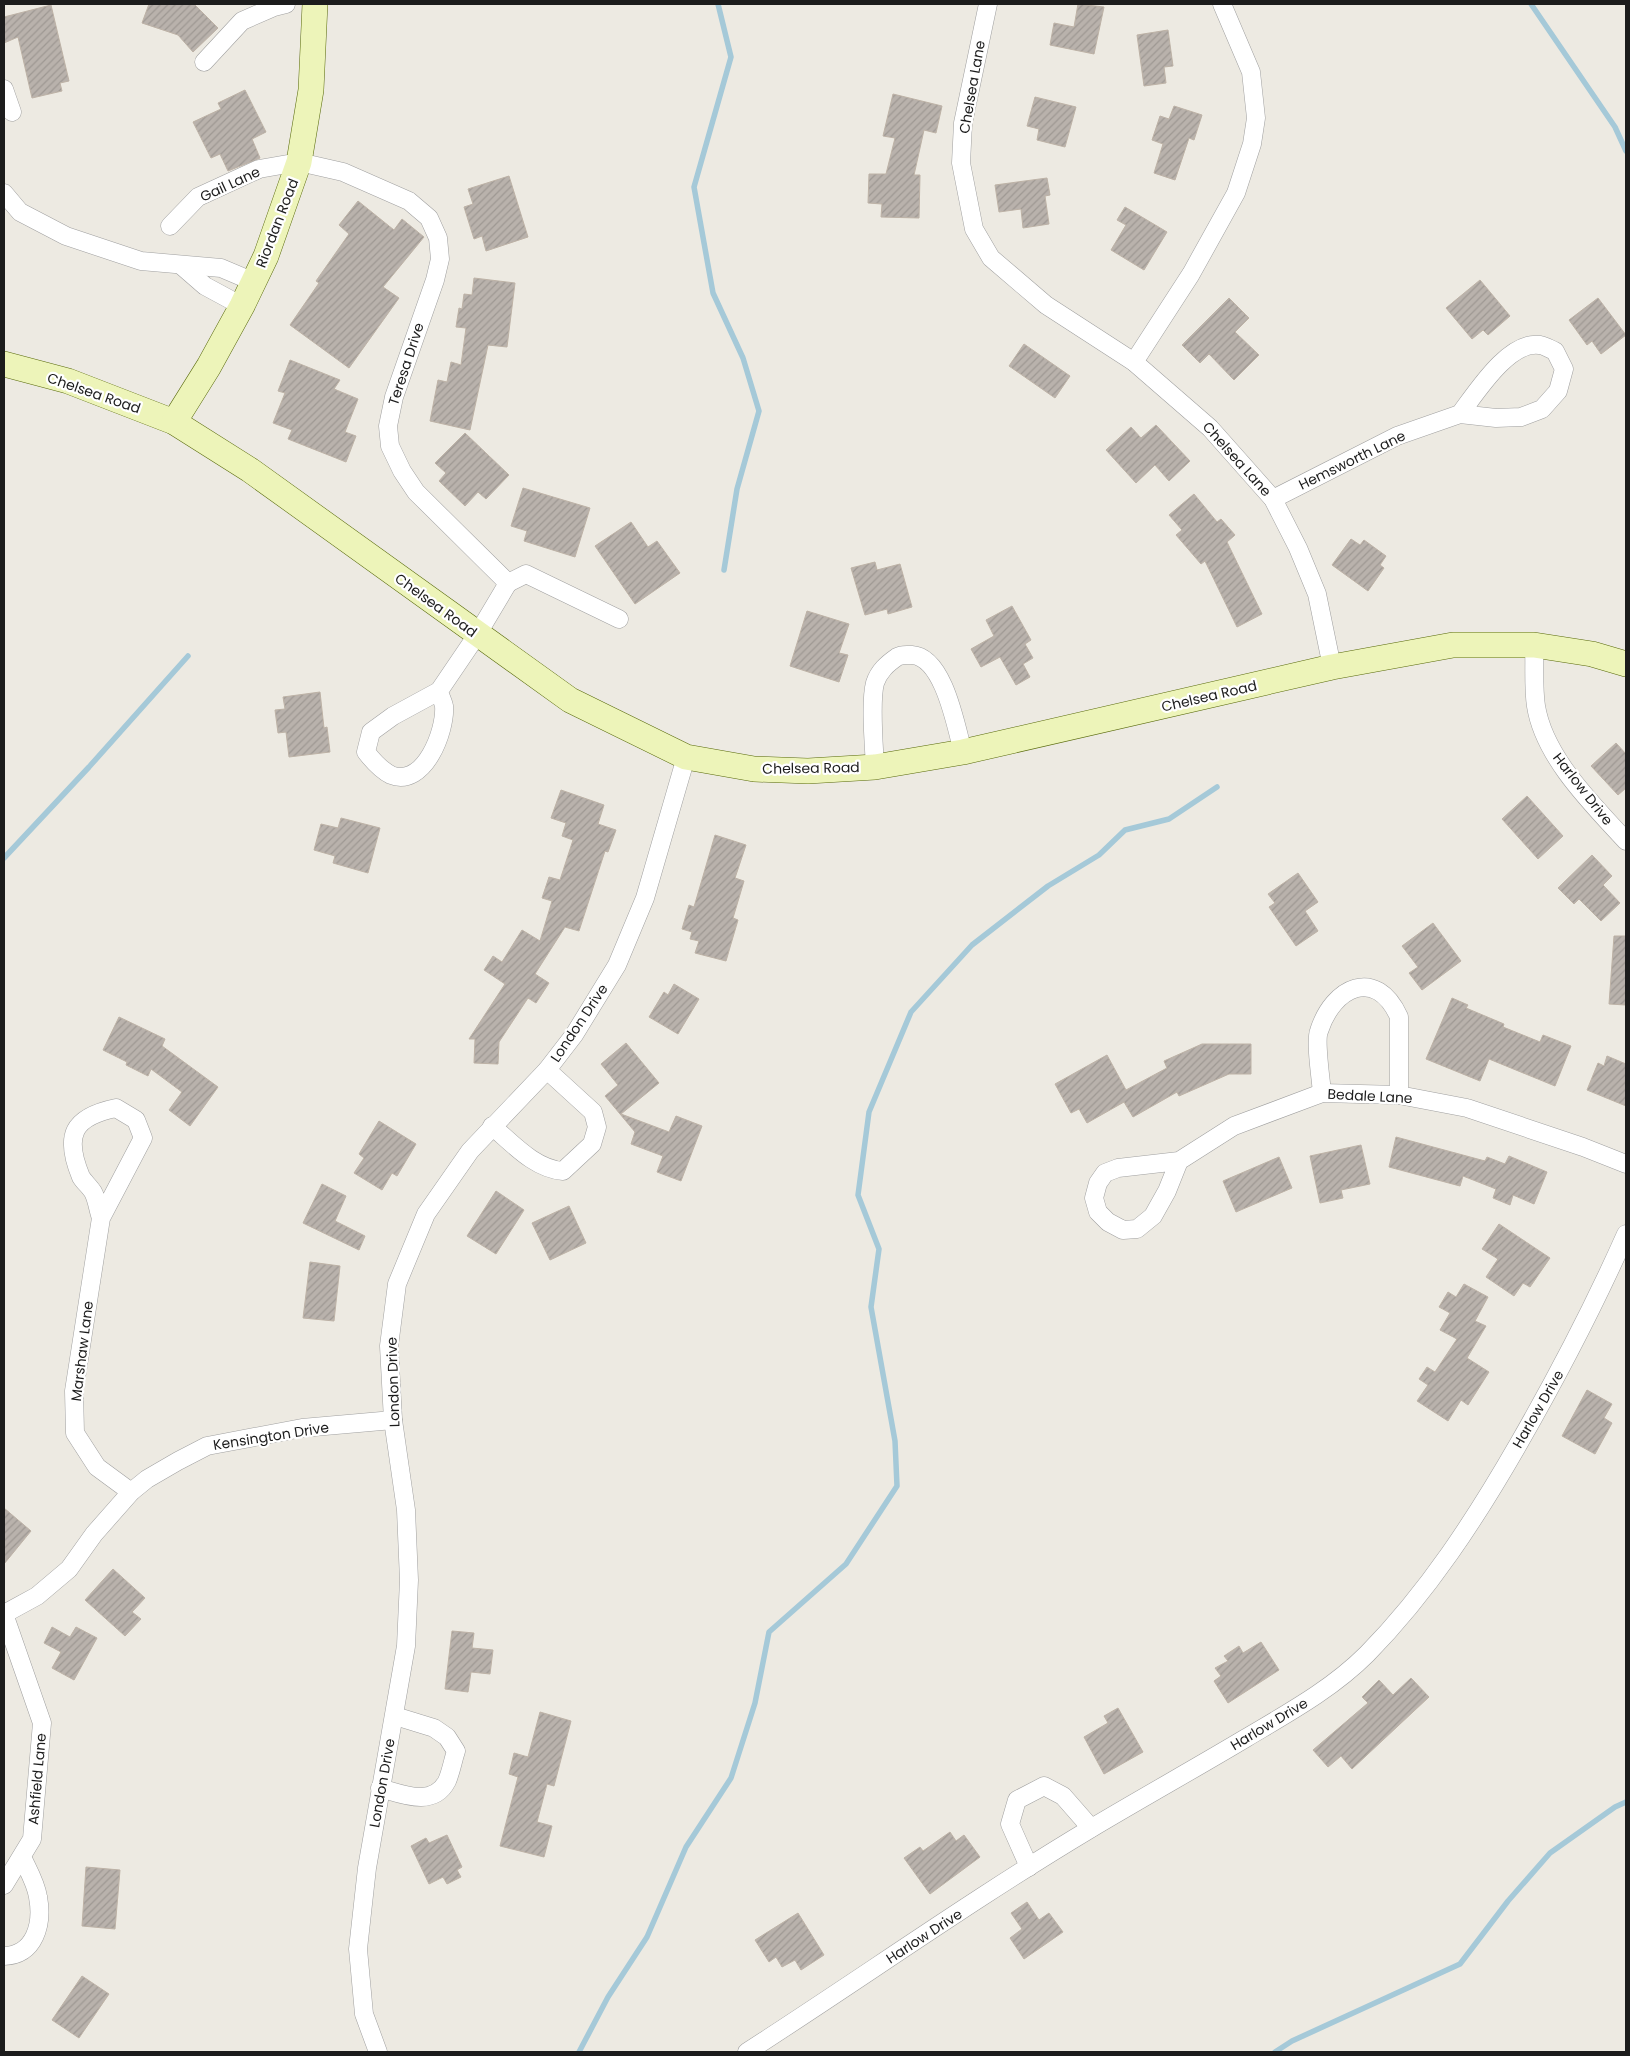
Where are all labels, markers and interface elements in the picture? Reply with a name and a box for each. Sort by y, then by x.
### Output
street label: Chelsea Lane [954,39,990,135]
street label: Gail Lane [197,161,264,207]
street label: Riordan Road [251,175,303,271]
street label: Teresa Drive [383,320,429,408]
street label: Chelsea Road [45,368,143,418]
street label: Chelsea Lane [1198,417,1276,501]
street label: Hemsworth Lane [1295,425,1409,495]
street label: Chelsea Road [391,568,481,642]
street label: Chelsea Road [1159,675,1259,717]
street label: Harlow Drive [1548,749,1618,830]
street label: Chelsea Road [762,757,860,779]
street label: London Drive [545,980,613,1066]
street label: Bedale Lane [1327,1084,1413,1108]
street label: Marshaw Lane [66,1299,98,1402]
street label: London Drive [381,1336,405,1427]
street label: Harlow Drive [1508,1366,1569,1452]
street label: Kensington Drive [212,1417,331,1455]
street label: Harlow Drive [1227,1693,1312,1755]
street label: Ashfield Lane [23,1732,51,1826]
street label: London Drive [364,1737,400,1829]
street label: Harlow Drive [882,1904,966,1968]

